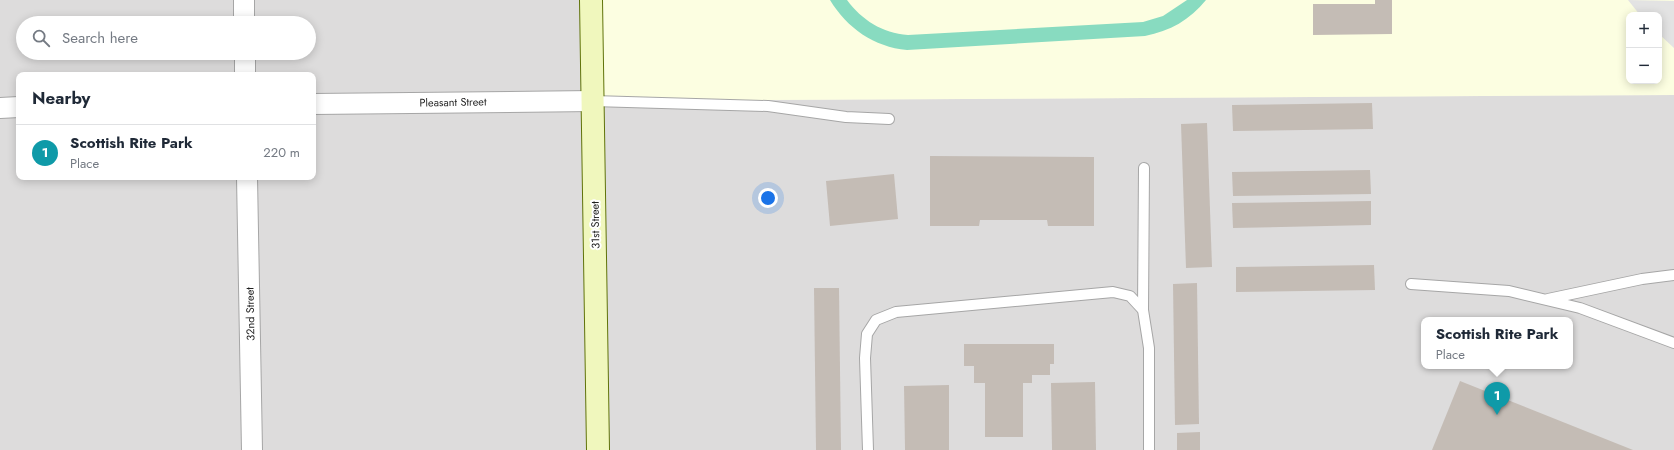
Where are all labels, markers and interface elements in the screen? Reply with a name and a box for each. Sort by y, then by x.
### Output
map controls [1626,12,1662,84]
button: + [1626,12,1662,48]
search box [16,16,316,60]
icon: search [30,27,52,49]
text: Search here [62,27,138,49]
button: − [1626,48,1662,84]
text: Nearby [32,86,90,110]
street label: Pleasant Street [419,93,487,111]
text: Scottish Rite Park [70,132,193,154]
text: 1 [42,143,48,162]
text: 220 m [263,143,300,162]
text: Place [70,154,99,173]
your location [758,188,778,208]
street label: 31st Street [587,201,603,249]
street label: 32nd Street [242,287,258,341]
popup [1421,317,1573,369]
text: Scottish Rite Park [1436,323,1558,345]
text: Place [1436,345,1465,364]
pin: 1 [1484,382,1510,415]

